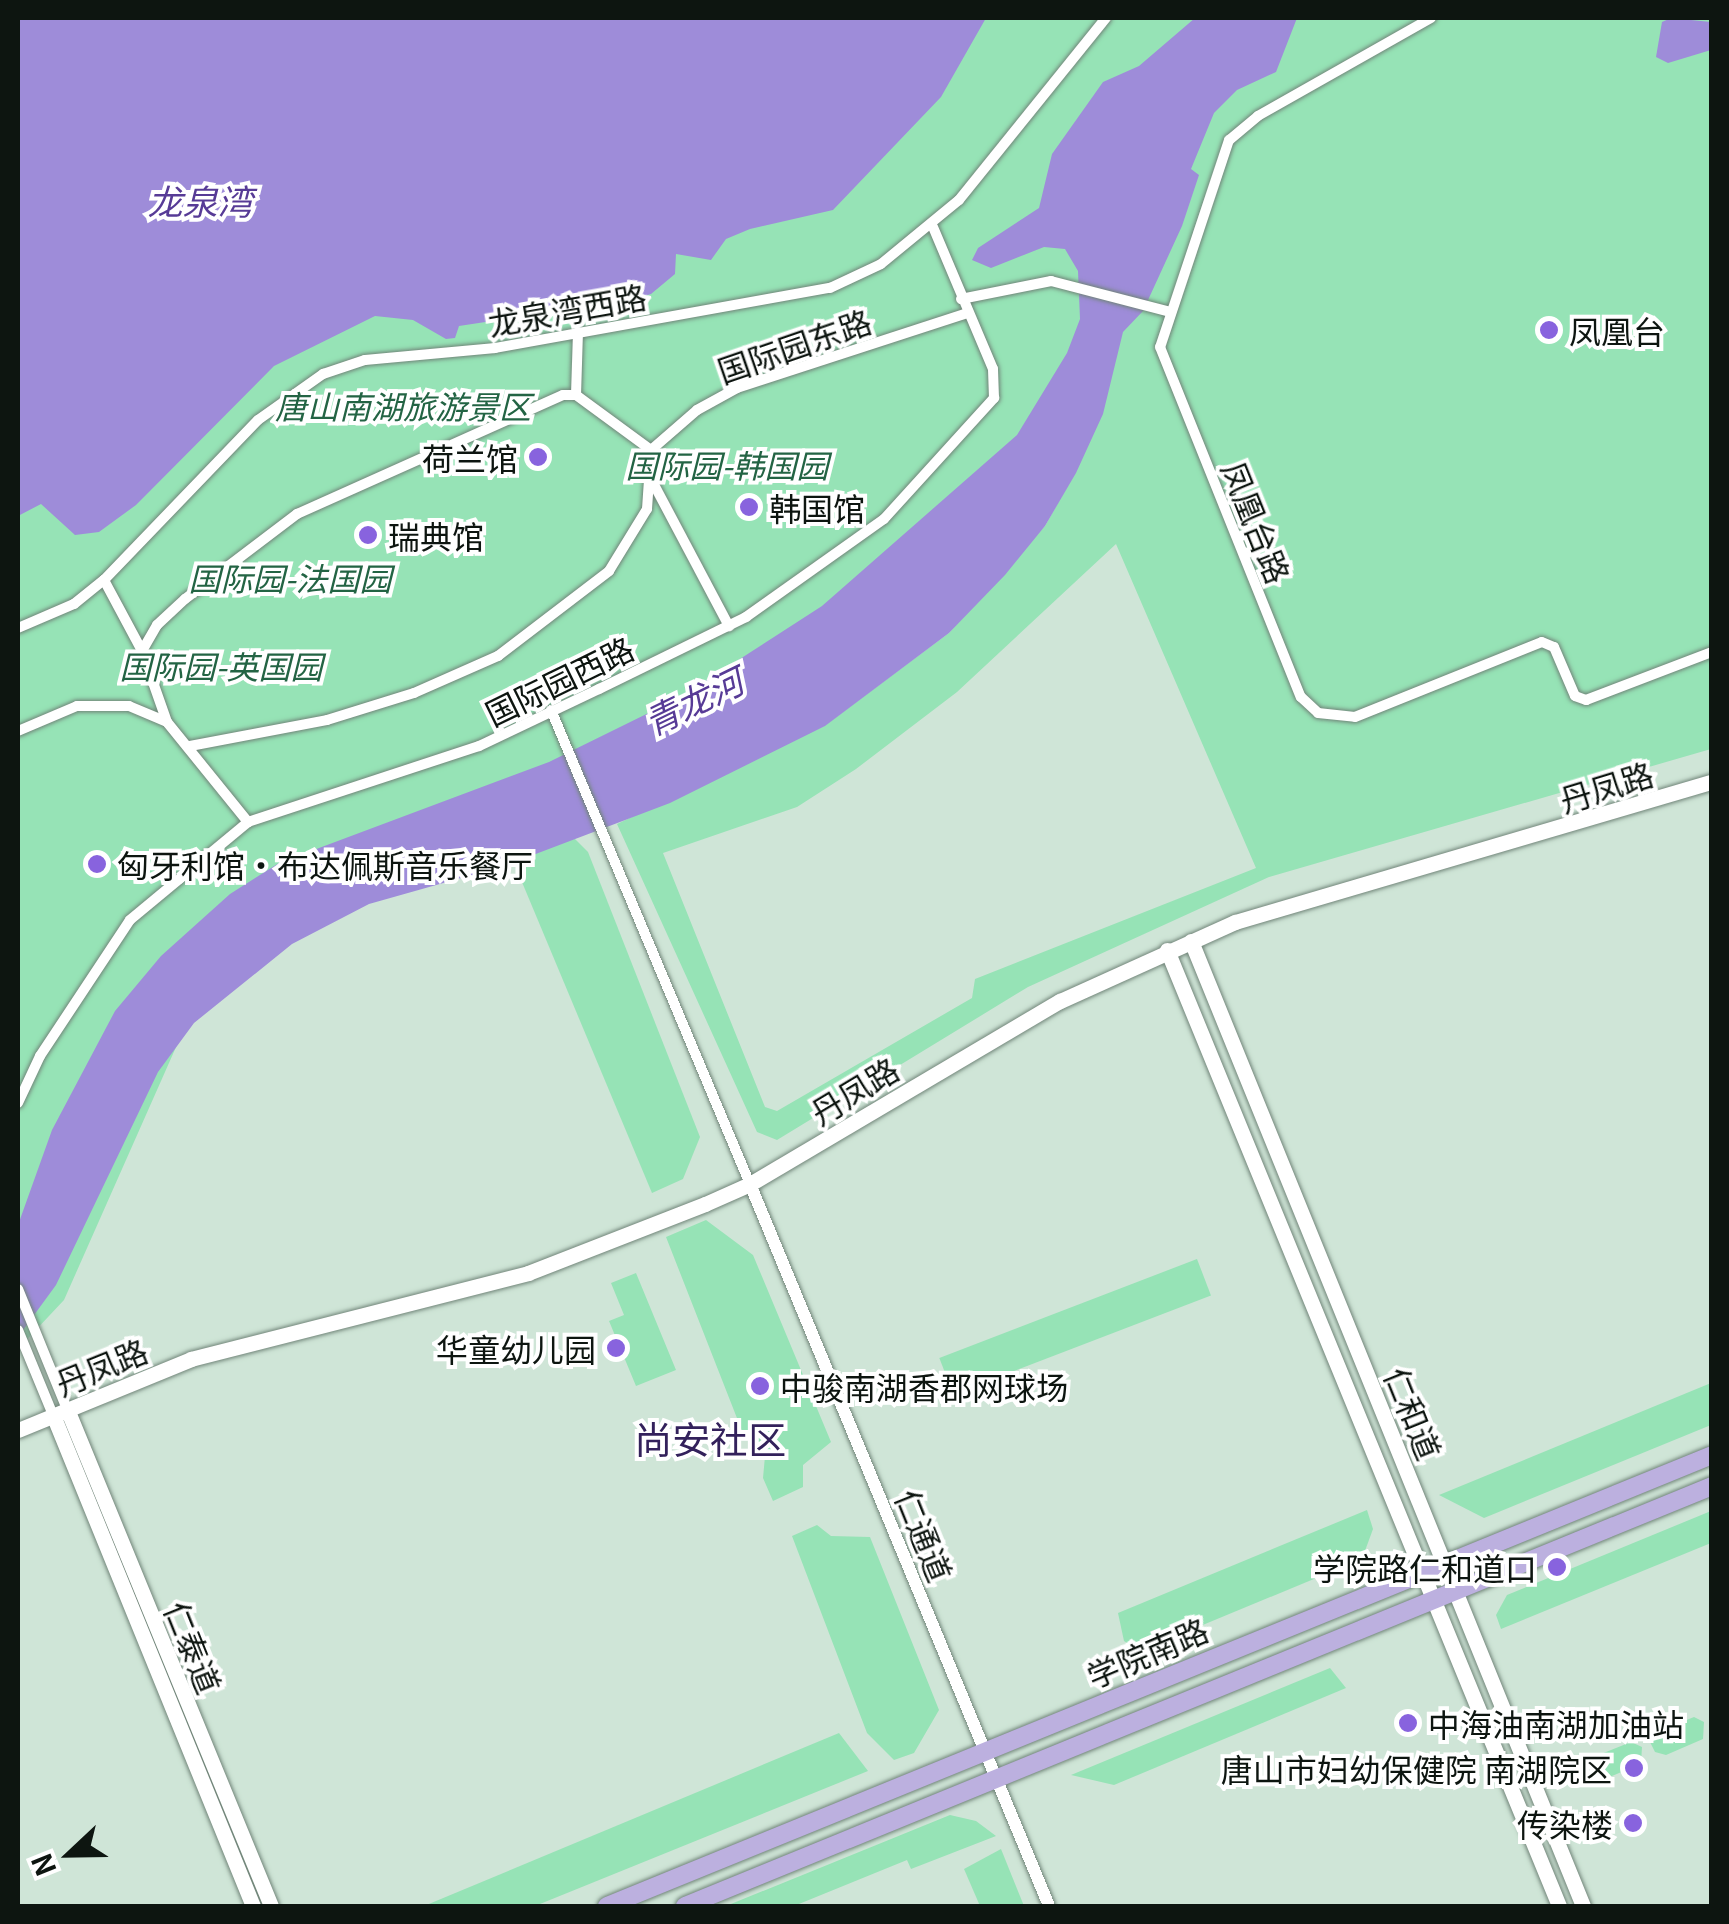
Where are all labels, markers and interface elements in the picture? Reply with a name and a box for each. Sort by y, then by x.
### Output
water label: 龙泉湾 [148,179,252,221]
street label: 龙泉湾西路 [485,276,649,342]
street label: 国际园东路 [712,301,876,389]
place label: 凤凰台 [1569,311,1665,349]
marker: 凤凰台 [1538,319,1560,341]
park label: 唐山南湖旅游景区 [275,386,531,424]
place label: 荷兰馆 [422,438,518,476]
park label: 国际园-韩国园 [625,445,829,483]
marker: 荷兰馆 [527,446,549,468]
street label: 凤凰台路 [1215,455,1299,589]
place label: 韩国馆 [769,488,865,526]
marker: 韩国馆 [738,496,760,518]
place label: 瑞典馆 [388,516,484,554]
marker: 瑞典馆 [357,524,379,546]
park label: 国际园-法国园 [188,558,392,596]
street label: 国际园西路 [479,628,639,732]
park label: 国际园-英国园 [119,646,323,684]
water label: 青龙河 [637,658,749,742]
street label: 丹凤路 [1554,754,1658,818]
place label: 匈牙利馆·布达佩斯音乐餐厅 [117,845,533,883]
marker: 匈牙利馆·布达佩斯音乐餐厅 [86,853,108,875]
street label: 丹凤路 [803,1049,905,1131]
place label: 华童幼儿园 [436,1329,596,1367]
street label: 丹凤路 [49,1330,153,1402]
marker: 华童幼儿园 [605,1337,627,1359]
street label: 仁和道 [1378,1361,1450,1465]
place label: 中骏南湖香郡网球场 [780,1367,1068,1405]
marker: 中骏南湖香郡网球场 [749,1375,771,1397]
district label: 尚安社区 [634,1415,786,1461]
street label: 仁通道 [889,1483,961,1587]
place label: 学院路仁和道口 [1313,1548,1537,1586]
marker: 学院路仁和道口 [1546,1556,1568,1578]
street label: 仁泰道 [158,1595,230,1699]
street label: 学院南路 [1081,1609,1213,1695]
place label: 中海油南湖加油站 [1428,1704,1684,1742]
marker: 中海油南湖加油站 [1397,1712,1419,1734]
place label: 唐山市妇幼保健院 南湖院区 [1221,1749,1612,1787]
marker: 唐山市妇幼保健院 南湖院区 [1621,1755,1647,1781]
north arrow [20,1804,120,1904]
place label: 传染楼 [1517,1804,1613,1842]
marker: 传染楼 [1622,1812,1644,1834]
text: N [20,1848,65,1882]

